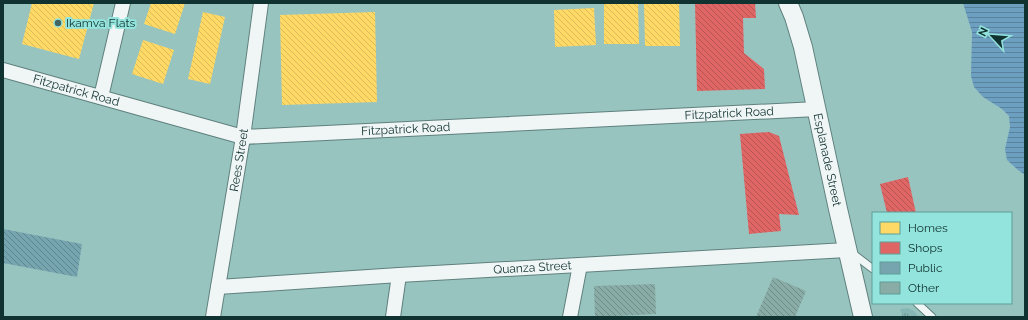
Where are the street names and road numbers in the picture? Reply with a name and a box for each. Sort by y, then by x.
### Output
street label: Fitzpatrick Road [31,72,121,109]
street label: Fitzpatrick Road [684,104,774,122]
street label: Esplanade Street [811,112,844,208]
street label: Fitzpatrick Road [361,120,451,138]
street label: Rees Street [227,128,251,193]
street label: Quanza Street [493,258,572,277]

